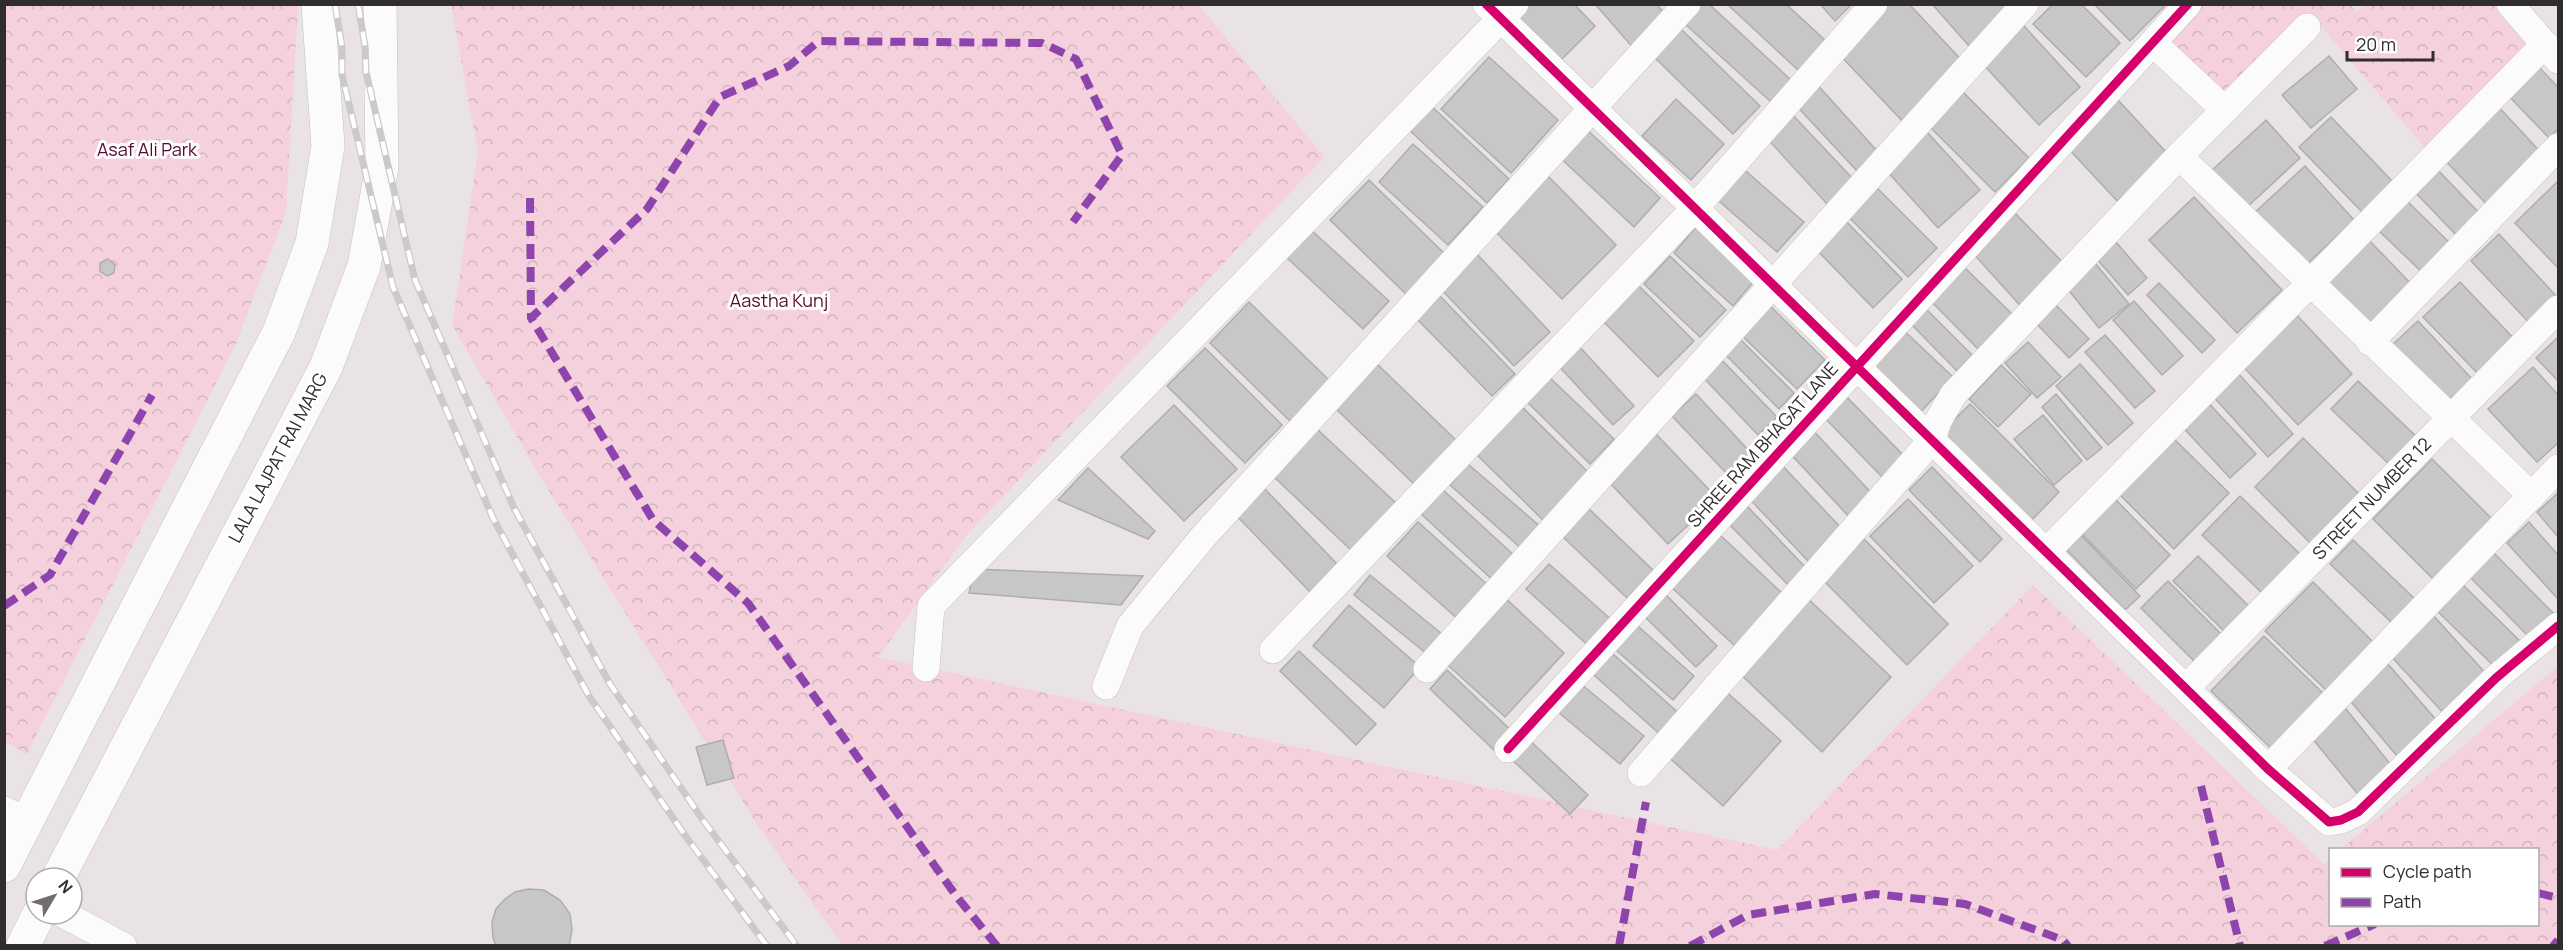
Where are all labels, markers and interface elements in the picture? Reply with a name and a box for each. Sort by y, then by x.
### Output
scale bar [2347,24,2432,62]
text: 20 m [2356,32,2396,56]
park label: Asaf Ali Park [97,137,198,161]
park label: Aastha Kunj [730,288,828,312]
street label: SHREE RAM BHAGAT LANE [1682,357,1843,532]
street label: LALA LAJPAT RAI MARG [222,368,332,547]
street label: STREET NUMBER 12 [2307,432,2436,565]
legend [2329,848,2539,926]
text: Cycle path [2383,859,2472,883]
north arrow [24,866,84,926]
text: N [53,875,78,898]
text: Path [2383,889,2421,913]

